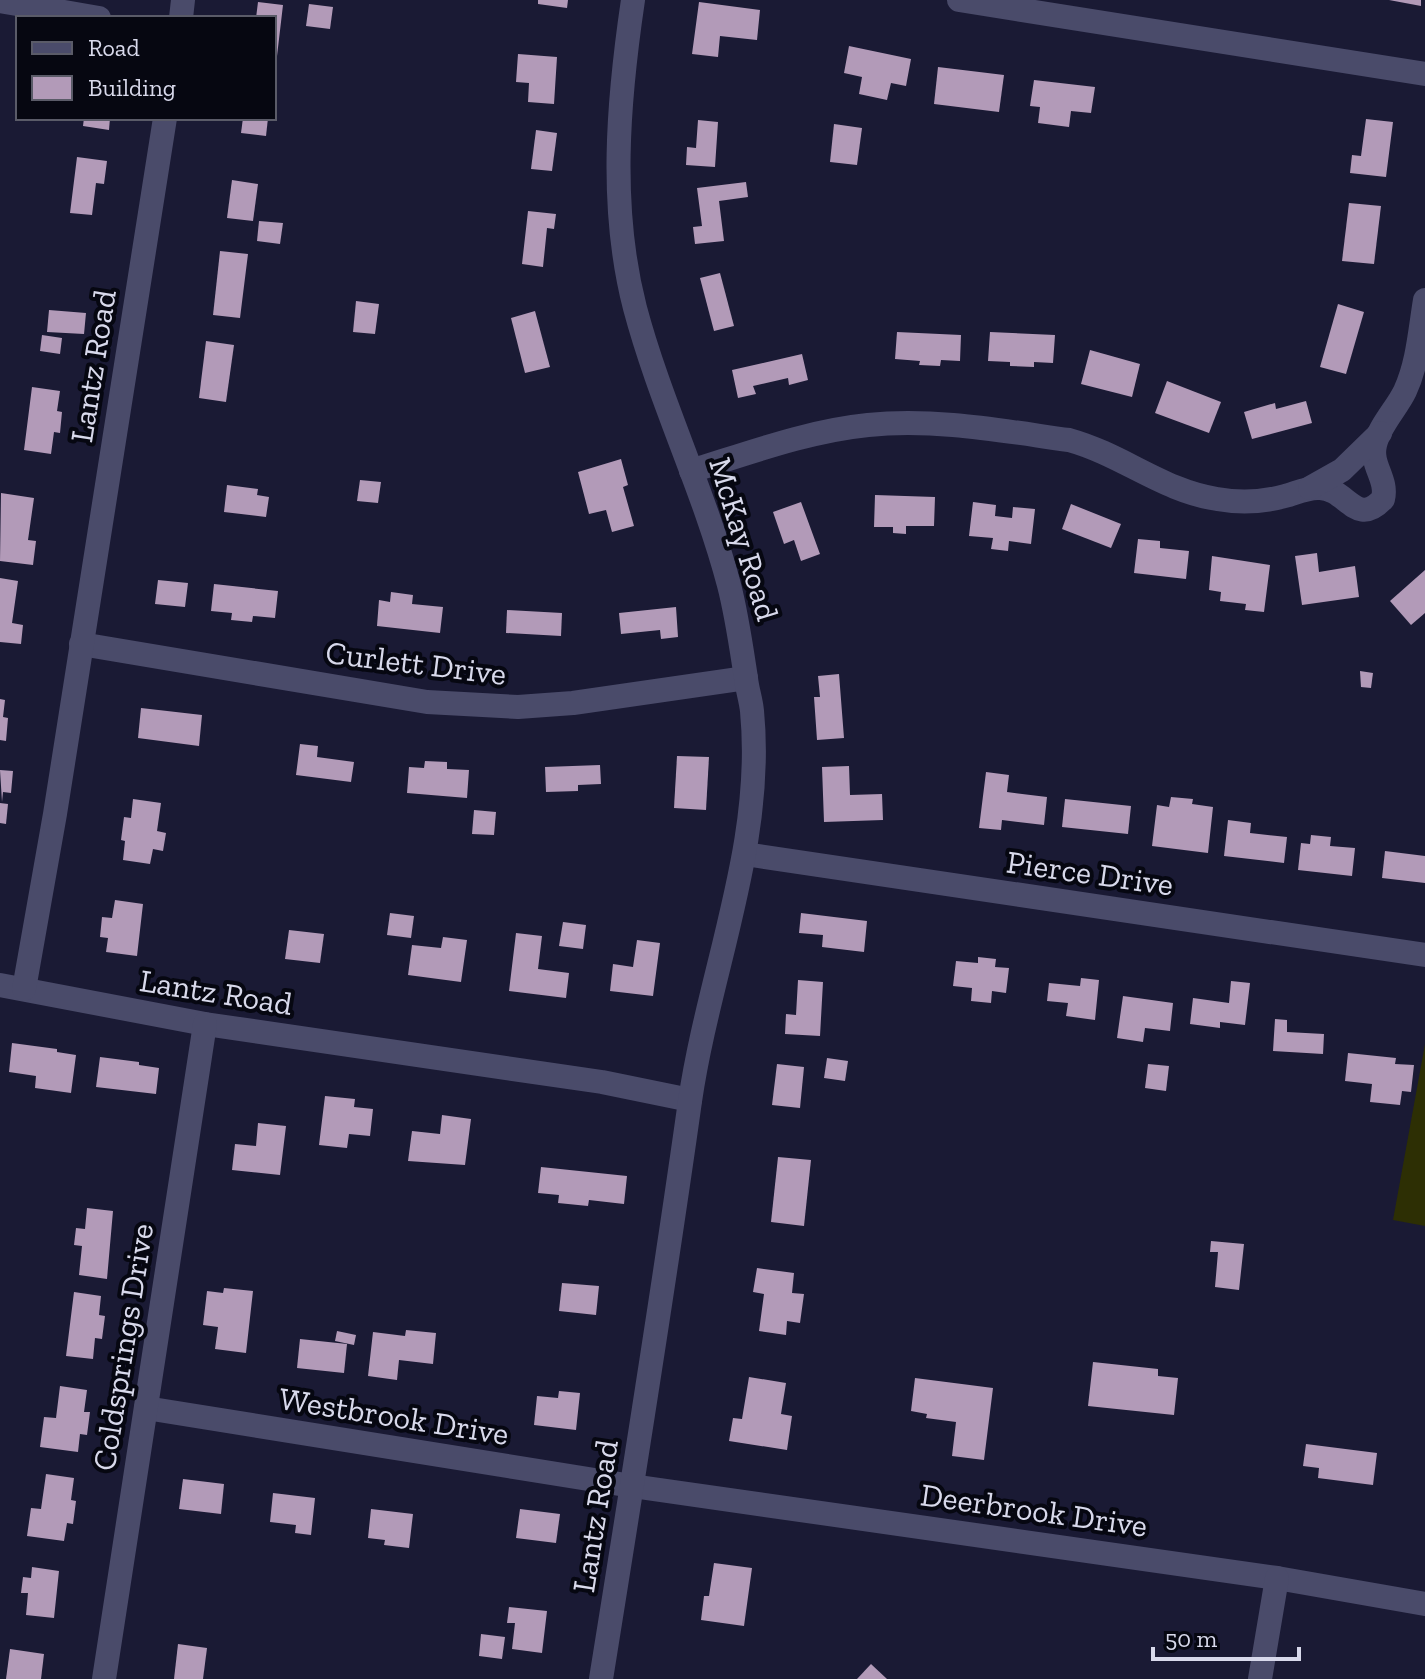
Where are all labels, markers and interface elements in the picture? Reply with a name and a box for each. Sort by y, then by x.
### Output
legend [16,16,276,120]
text: Road [88,33,140,62]
text: Building [88,73,176,102]
street label: Lantz Road [62,287,124,445]
street label: McKay Road [701,453,787,626]
street label: Curlett Drive [323,633,509,693]
street label: Pierce Drive [1004,842,1176,904]
street label: Lantz Road [137,961,295,1023]
street label: Coldsprings Drive [85,1221,161,1473]
street label: Westbrook Drive [276,1379,512,1453]
street label: Lantz Road [564,1437,626,1595]
street label: Deerbrook Drive [918,1475,1150,1545]
scale bar [1153,1611,1299,1661]
text: 50 m [1165,1624,1218,1653]

